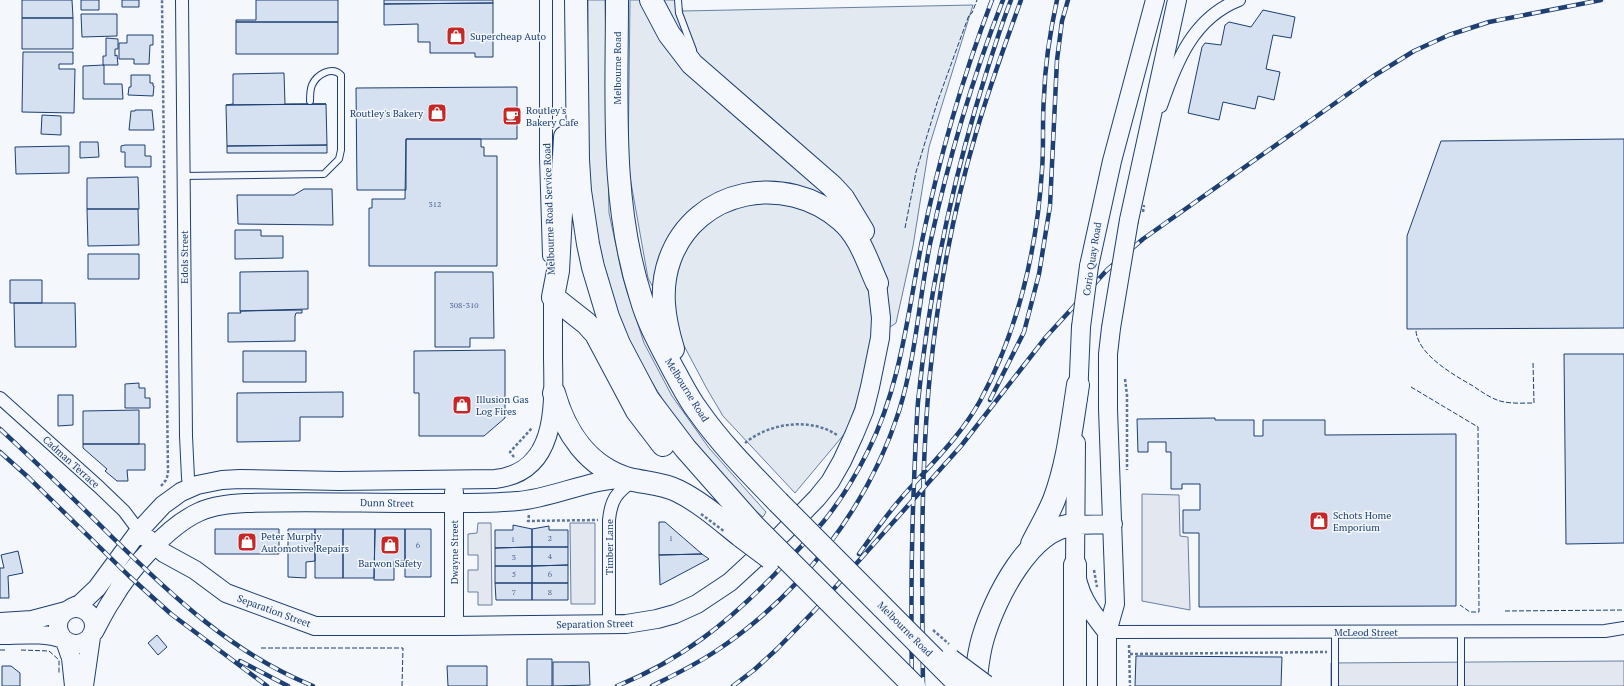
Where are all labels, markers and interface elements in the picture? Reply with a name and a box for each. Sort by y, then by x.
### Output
shop icon: Supercheap Auto [445,25,467,47]
place label: Supercheap Auto [470,30,546,43]
street label: Melbourne Road [611,31,624,104]
shop icon: Routley's Bakery [426,102,448,124]
place label: Routley's Bakery Cafe [526,104,579,129]
cafe icon: Routley's Bakery Cafe [501,105,523,127]
place label: Routley's Bakery [350,107,424,120]
street label: Melbourne Road Service Road [540,142,558,275]
house number: 312 [429,199,441,209]
street label: Corio Quay Road [1080,221,1104,297]
street label: Edols Street [178,230,191,284]
house number: 308-310 [450,300,478,310]
street label: Melbourne Road [662,356,712,425]
place label: Illusion Gas Log Fires [476,393,529,418]
shop icon: Illusion Gas Log Fires [451,394,473,416]
street label: Cadman Terrace [40,433,102,491]
street label: Dunn Street [360,496,414,510]
place label: Schots Home Emporium [1333,509,1391,534]
shop icon: Schots Home Emporium [1308,510,1330,532]
street label: Dwayne Street [448,519,461,584]
street label: Timber Lane [603,519,616,575]
place label: Peter Murphy Automotive Repairs [261,530,349,555]
shop icon: Peter Murphy Automotive Repairs [236,531,258,553]
house number: 2 [548,533,552,543]
house number: 1 [669,533,673,543]
shop icon: Barwon Safety [379,534,401,556]
house number: 1 [511,534,515,544]
house number: 6 [416,540,421,550]
house number: 4 [548,551,553,561]
house number: 3 [512,552,516,562]
place label: Barwon Safety [358,557,423,570]
house number: 5 [512,569,516,579]
house number: 6 [548,569,553,579]
house number: 7 [512,587,516,597]
house number: 8 [548,587,552,597]
street label: Separation Street [235,592,313,630]
street label: Melbourne Road [875,599,936,660]
street label: Separation Street [556,617,634,631]
street label: McLeod Street [1334,626,1398,639]

